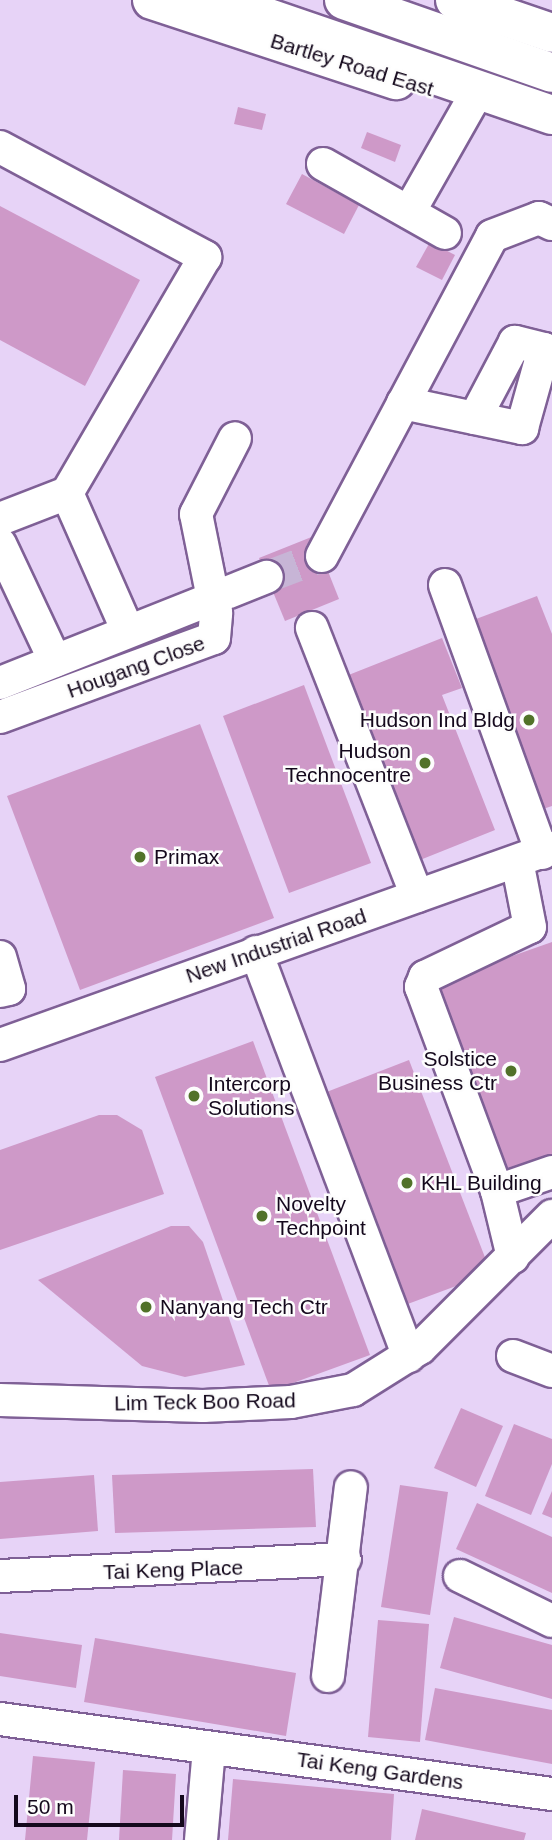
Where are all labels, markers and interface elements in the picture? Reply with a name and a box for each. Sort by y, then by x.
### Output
street label: Bartley Road East [267,28,437,102]
street label: Hougang Close [64,630,208,704]
place label: Hudson Ind Bldg [360,707,515,733]
marker: Hudson Ind Bldg [521,712,537,728]
place label: Hudson Technocentre [285,738,411,788]
marker: Hudson Technocentre [417,755,433,771]
place label: Primax [154,844,219,870]
marker: Primax [132,849,148,865]
street label: New Industrial Road [183,903,369,989]
place label: Solstice Business Ctr [378,1046,497,1096]
marker: Solstice Business Ctr [503,1063,519,1079]
place label: Intercorp Solutions [208,1071,294,1121]
marker: Intercorp Solutions [186,1088,202,1104]
place label: KHL Building [421,1170,542,1196]
marker: KHL Building [399,1175,415,1191]
place label: Novelty Techpoint [276,1191,366,1241]
marker: Novelty Techpoint [254,1208,270,1224]
place label: Nanyang Tech Ctr [160,1294,328,1320]
marker: Nanyang Tech Ctr [138,1299,154,1315]
street label: Lim Teck Boo Road [114,1388,296,1416]
street label: Tai Keng Place [103,1555,243,1585]
street label: Tai Keng Gardens [295,1747,465,1795]
scale bar [18,1780,187,1824]
text: 50 m [27,1795,74,1818]

